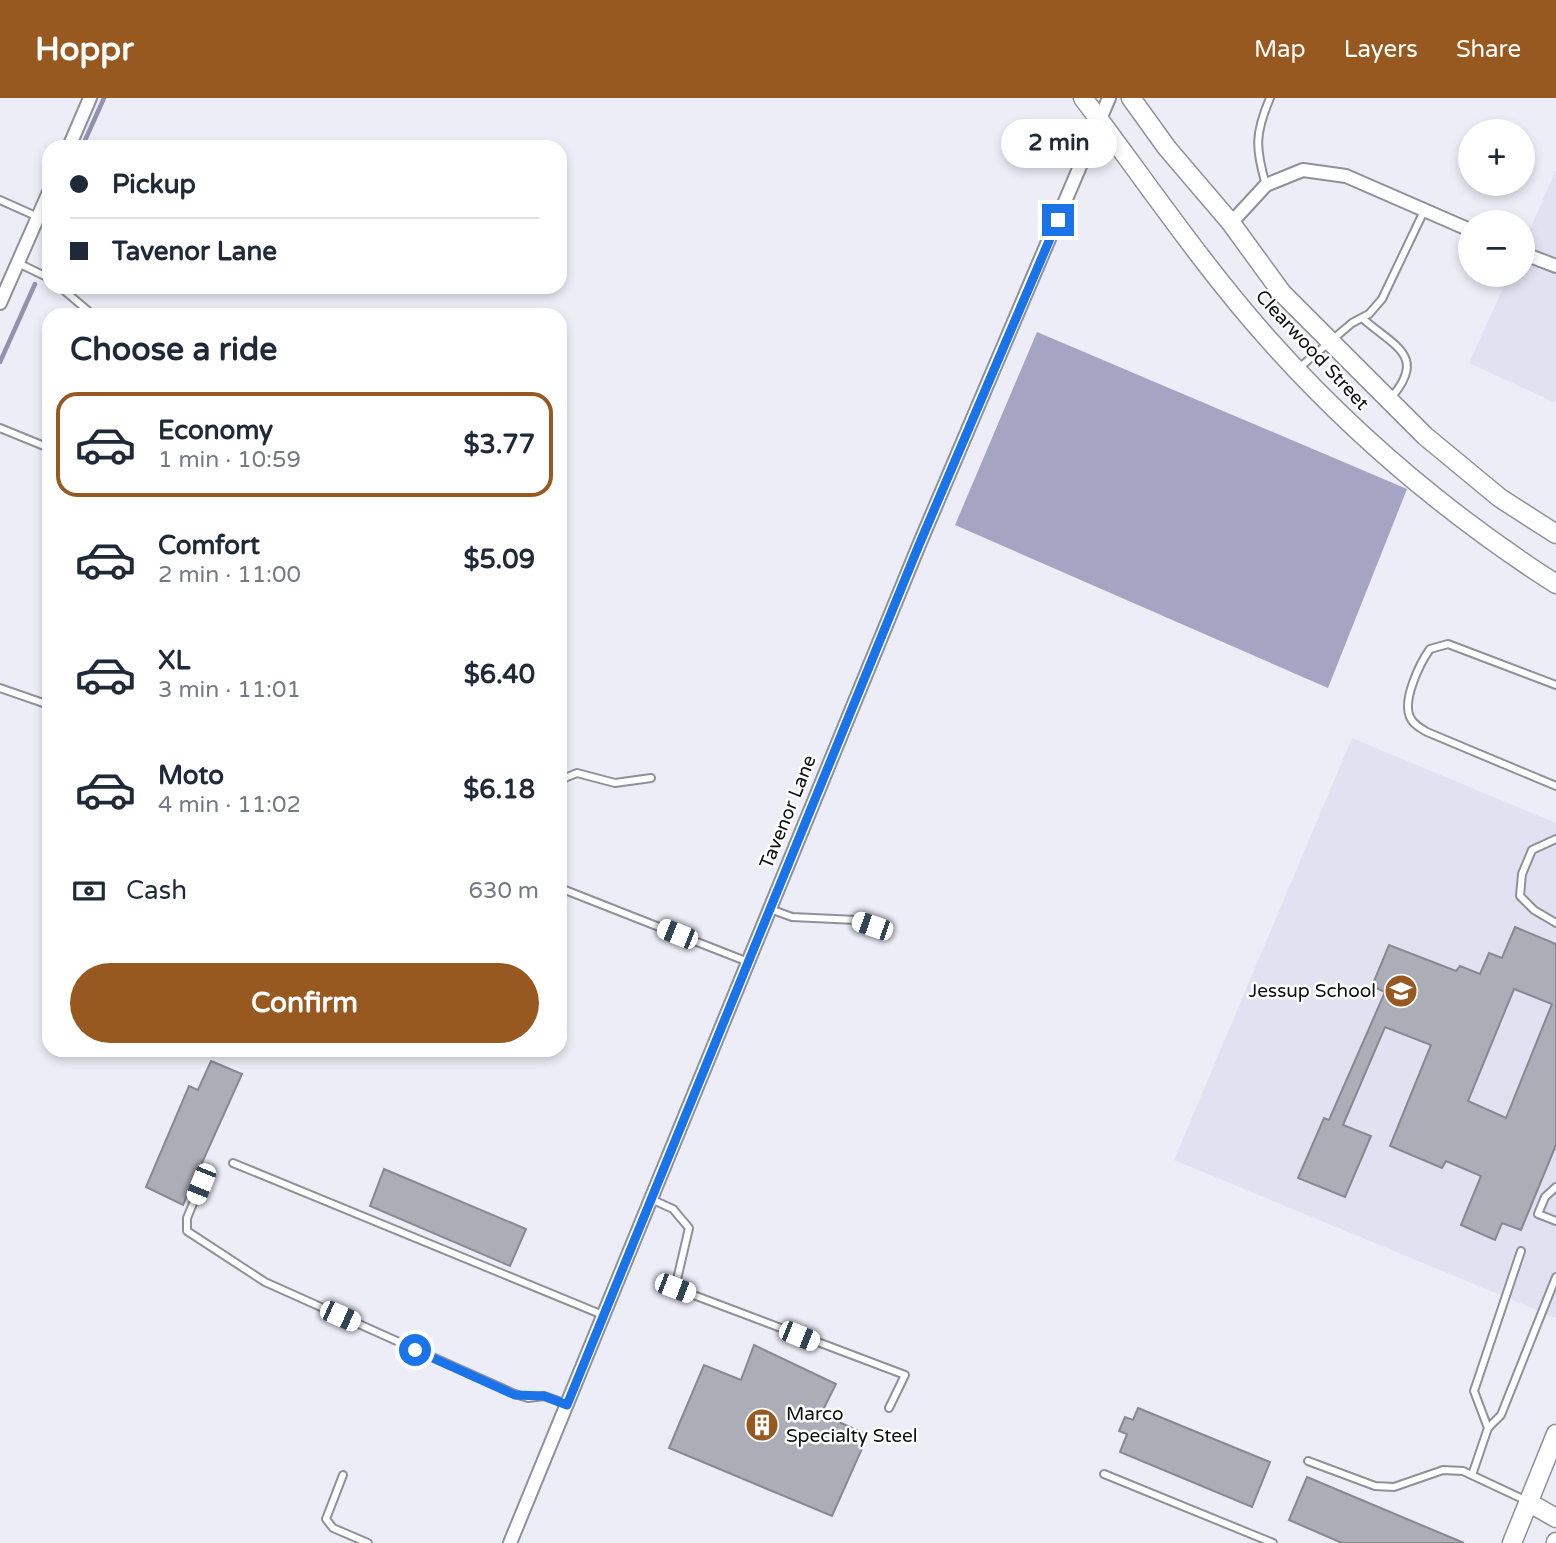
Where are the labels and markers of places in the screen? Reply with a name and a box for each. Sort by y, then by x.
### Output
school or university icon: Jessup School [1382,972,1420,1010]
place label: Jessup School [1248,980,1376,1002]
place label: Marco Specialty Steel [786,1403,918,1447]
building icon: Marco Specialty Steel [743,1406,781,1444]

